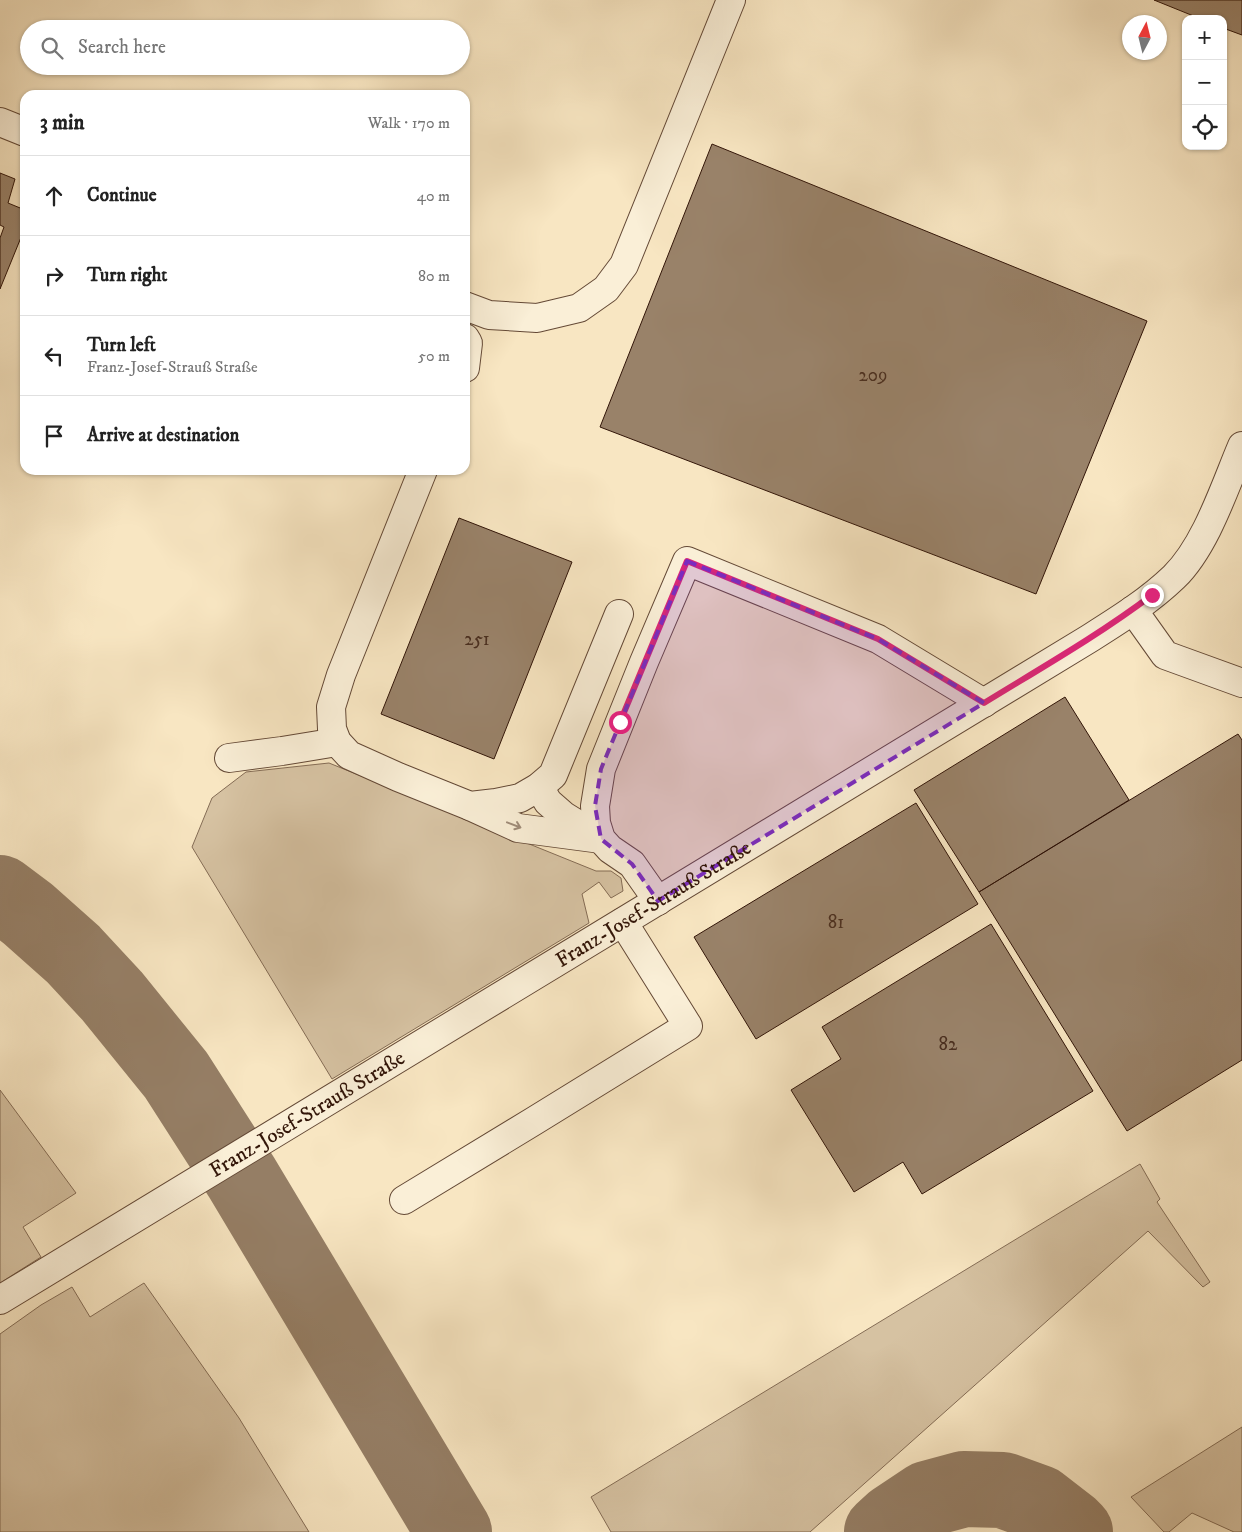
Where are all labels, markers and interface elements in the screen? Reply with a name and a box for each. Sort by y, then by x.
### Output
north arrow [1122,15,1167,60]
map controls [1182,15,1227,150]
button: + [1182,15,1227,60]
search box [20,20,470,75]
icon: search [38,34,66,62]
text: Search here [78,36,166,59]
button: − [1182,60,1227,105]
button: locate [1182,105,1227,150]
text: 3 min [40,110,85,136]
text: Walk · 170 m [368,113,450,133]
icon: ahead [40,182,68,210]
text: Continue [87,184,157,207]
text: 40 m [417,186,450,206]
icon: right [40,262,68,290]
text: Turn right [87,264,167,287]
text: 80 m [418,266,450,286]
text: Turn left [87,334,156,357]
icon: left [40,342,68,370]
text: 50 m [418,346,450,366]
text: Franz-Josef-Strauß Straße [87,357,258,377]
house number: 209 [858,364,888,387]
icon: arrive [40,422,68,450]
text: Arrive at destination [87,424,239,447]
route end [1141,584,1164,607]
house number: 251 [464,628,490,651]
route start [609,711,632,734]
one-way arrow [507,822,522,831]
street label: Franz-Josef-Strauß Straße [551,835,756,974]
house number: 81 [828,911,844,934]
house number: 82 [939,1033,958,1056]
street label: Franz-Josef-Strauß Straße [205,1045,410,1184]

